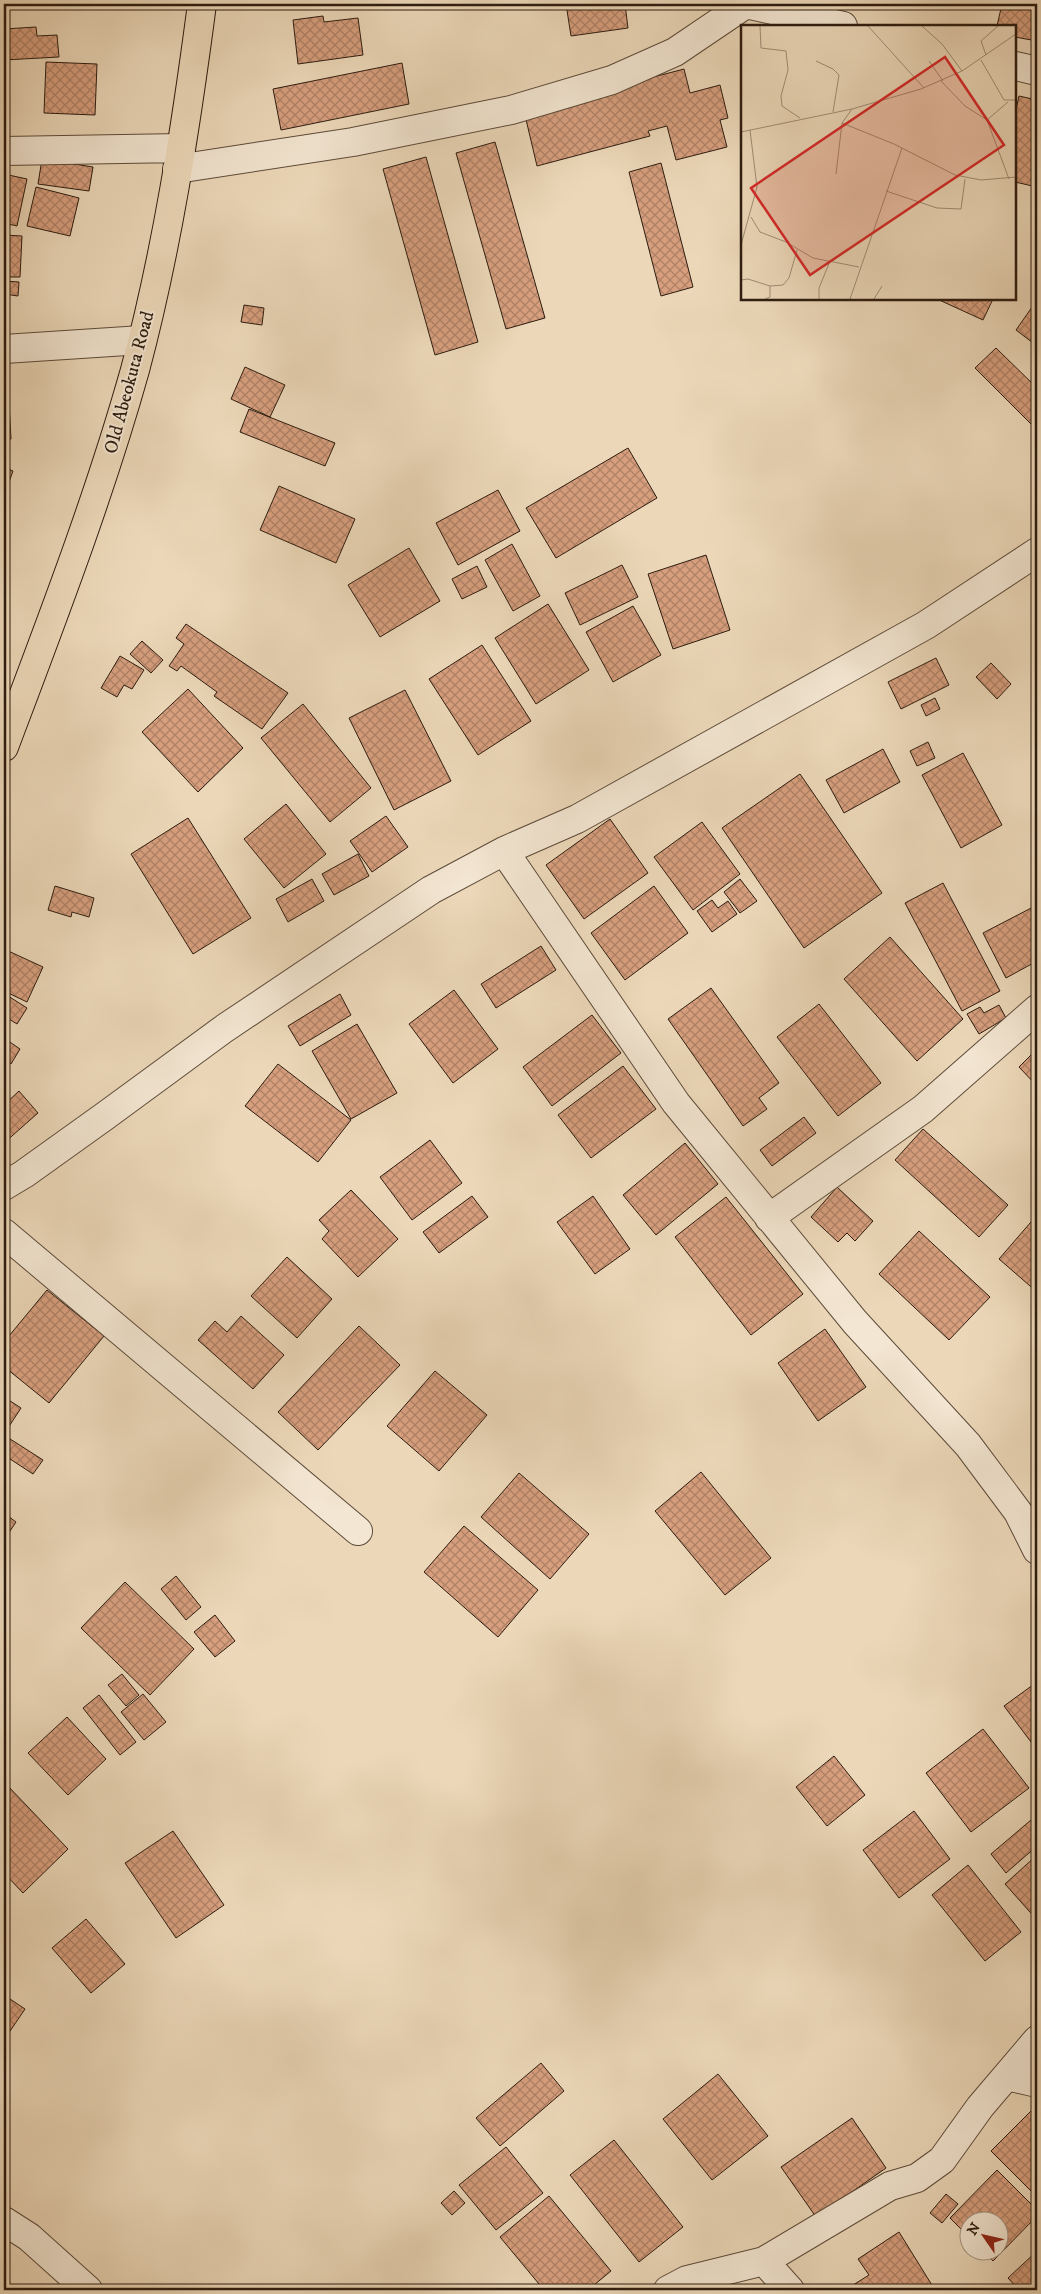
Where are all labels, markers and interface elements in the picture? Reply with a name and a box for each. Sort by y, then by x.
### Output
inset map [741,25,1016,300]
street label: Old Abeokuta Road [99,308,160,456]
north arrow [958,2212,1008,2262]
text: N [963,2219,985,2239]

